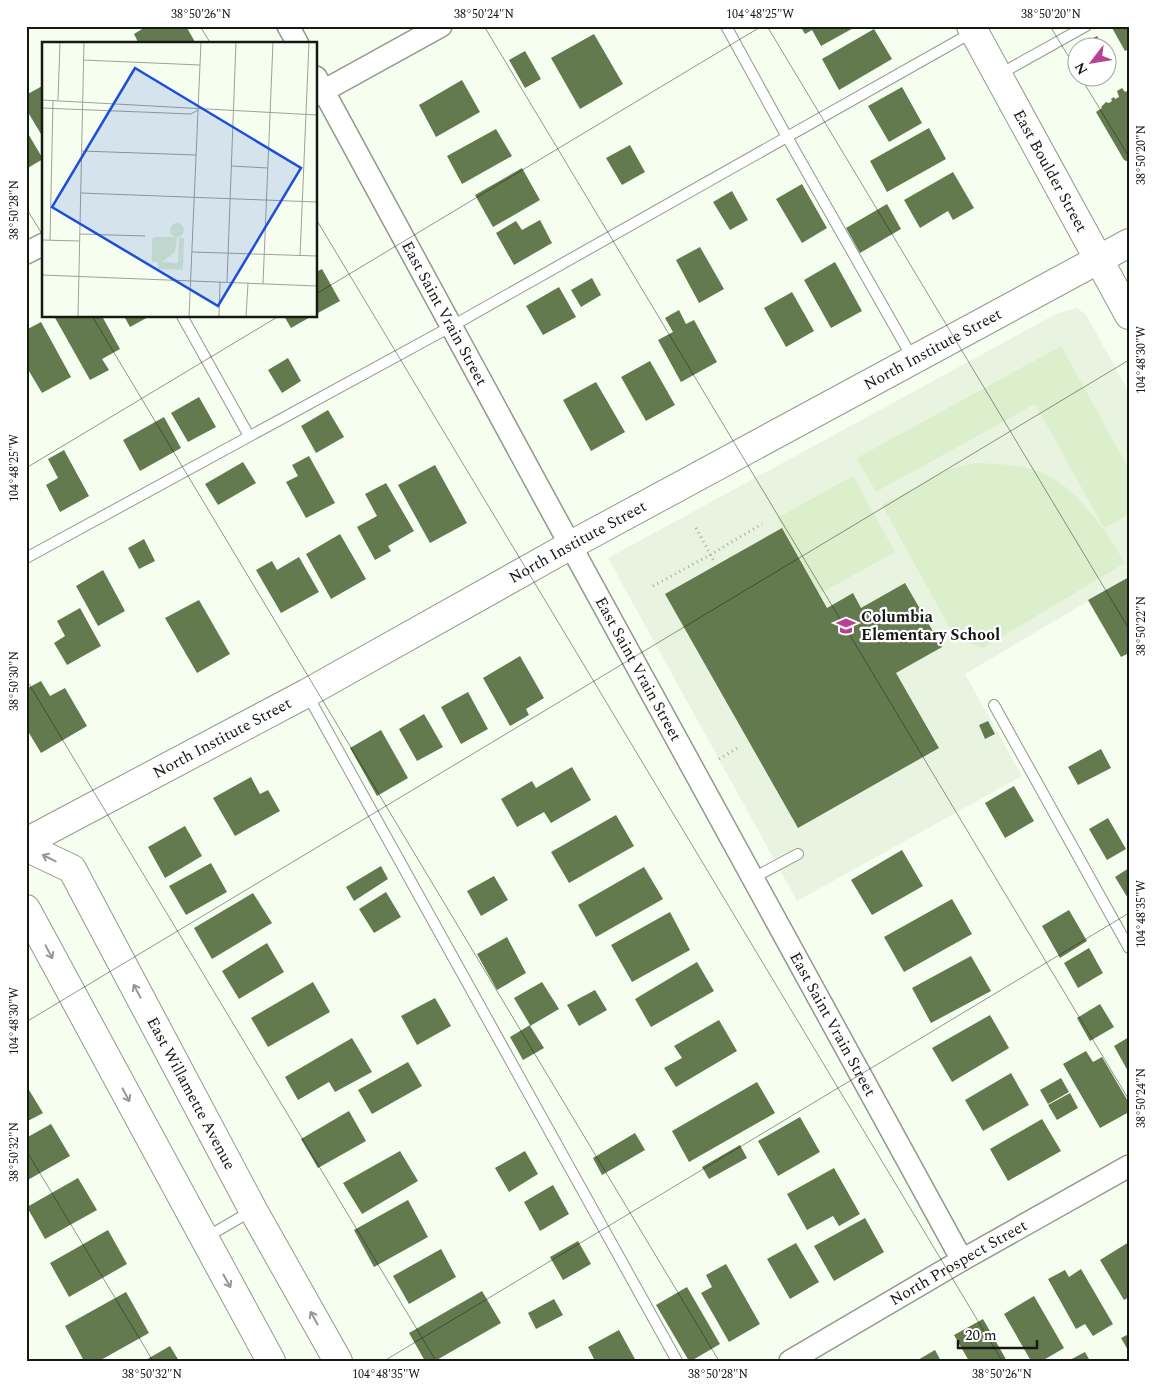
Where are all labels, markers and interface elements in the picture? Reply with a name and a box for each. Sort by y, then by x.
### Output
text: 38°50'26"N [171,5,231,24]
text: 38°50'24"N [454,5,514,24]
text: 104°48'25"W [726,5,794,24]
text: 38°50'20"N [1021,5,1081,24]
north arrow [1068,38,1118,88]
inset map [42,42,318,318]
text: N [1069,58,1093,79]
street label: East Boulder Street [1007,105,1094,237]
text: 38°50'20"N [1132,125,1151,185]
text: 38°50'28"N [5,180,24,240]
street label: East Saint Vrain Street [395,237,494,390]
street label: North Institute Street [859,302,1006,396]
text: 104°48'30"W [1132,326,1151,394]
text: 104°48'25"W [5,434,24,502]
street label: North Institute Street [504,494,651,590]
street label: East Saint Vrain Street [589,592,688,746]
text: 38°50'22"N [1132,596,1151,656]
place label: Columbia Elementary School [861,605,1000,647]
school or university icon: Columbia Elementary School [835,615,857,637]
text: 38°50'30"N [5,651,24,711]
street label: North Institute Street [149,691,296,785]
one-way arrow [42,853,57,863]
text: 104°48'35"W [1132,880,1151,948]
one-way arrow [44,944,54,959]
street label: East Saint Vrain Street [783,948,882,1101]
one-way arrow [131,984,141,999]
text: 104°48'30"W [5,987,24,1055]
street label: East Willamette Avenue [141,1013,242,1174]
text: 38°50'24"N [1132,1068,1151,1128]
one-way arrow [122,1087,132,1101]
text: 38°50'32"N [5,1122,24,1182]
street label: North Prospect Street [885,1214,1032,1312]
one-way arrow [223,1273,232,1288]
one-way arrow [309,1311,319,1326]
scale bar [958,1317,1036,1349]
text: 20 m [965,1324,997,1347]
text: 38°50'32"N [122,1365,182,1384]
text: 104°48'35"W [352,1365,420,1384]
text: 38°50'28"N [688,1365,748,1384]
text: 38°50'26"N [972,1365,1032,1384]

